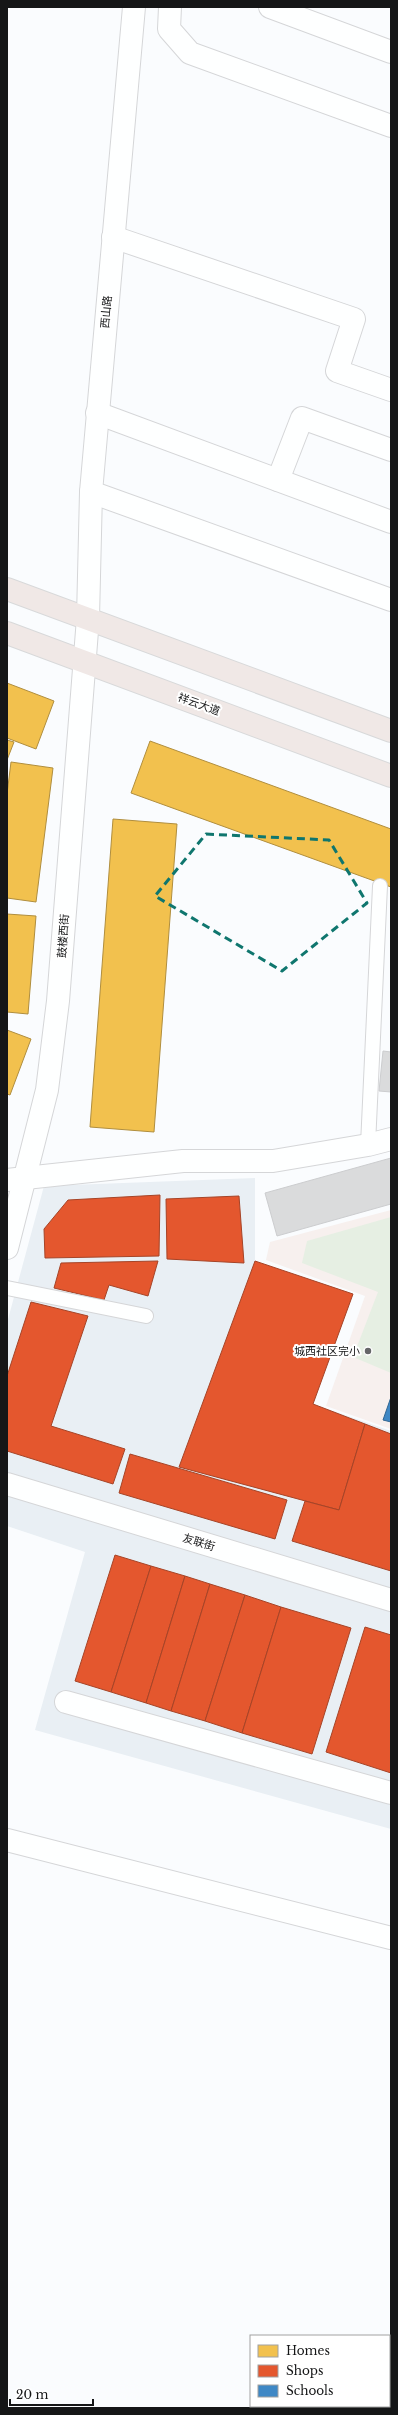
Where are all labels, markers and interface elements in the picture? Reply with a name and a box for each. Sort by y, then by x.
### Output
street label: 西山路 [98,295,114,329]
street label: 祥云大道 [176,690,222,718]
street label: 鼓楼西街 [54,914,72,958]
place label: 城西社区完小 [294,1344,360,1358]
marker: 城西社区完小 [363,1346,373,1356]
street label: 友联街 [181,1530,217,1554]
legend [250,2335,390,2407]
text: Homes [286,2343,330,2358]
text: Shops [286,2363,323,2378]
scale bar [10,2381,93,2407]
text: Schools [286,2383,333,2398]
text: 20 m [16,2387,48,2402]

